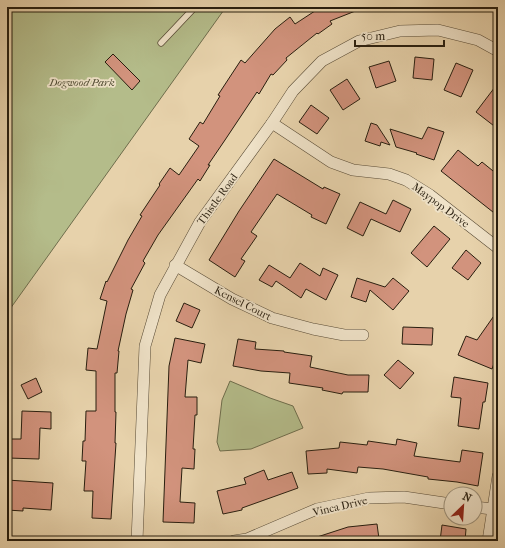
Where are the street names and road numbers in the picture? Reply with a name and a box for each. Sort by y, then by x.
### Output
street label: Thistle Road [194,170,241,228]
street label: Maypop Drive [410,180,472,231]
street label: Kensel Court [212,284,274,323]
street label: Vinca Drive [310,494,369,519]

